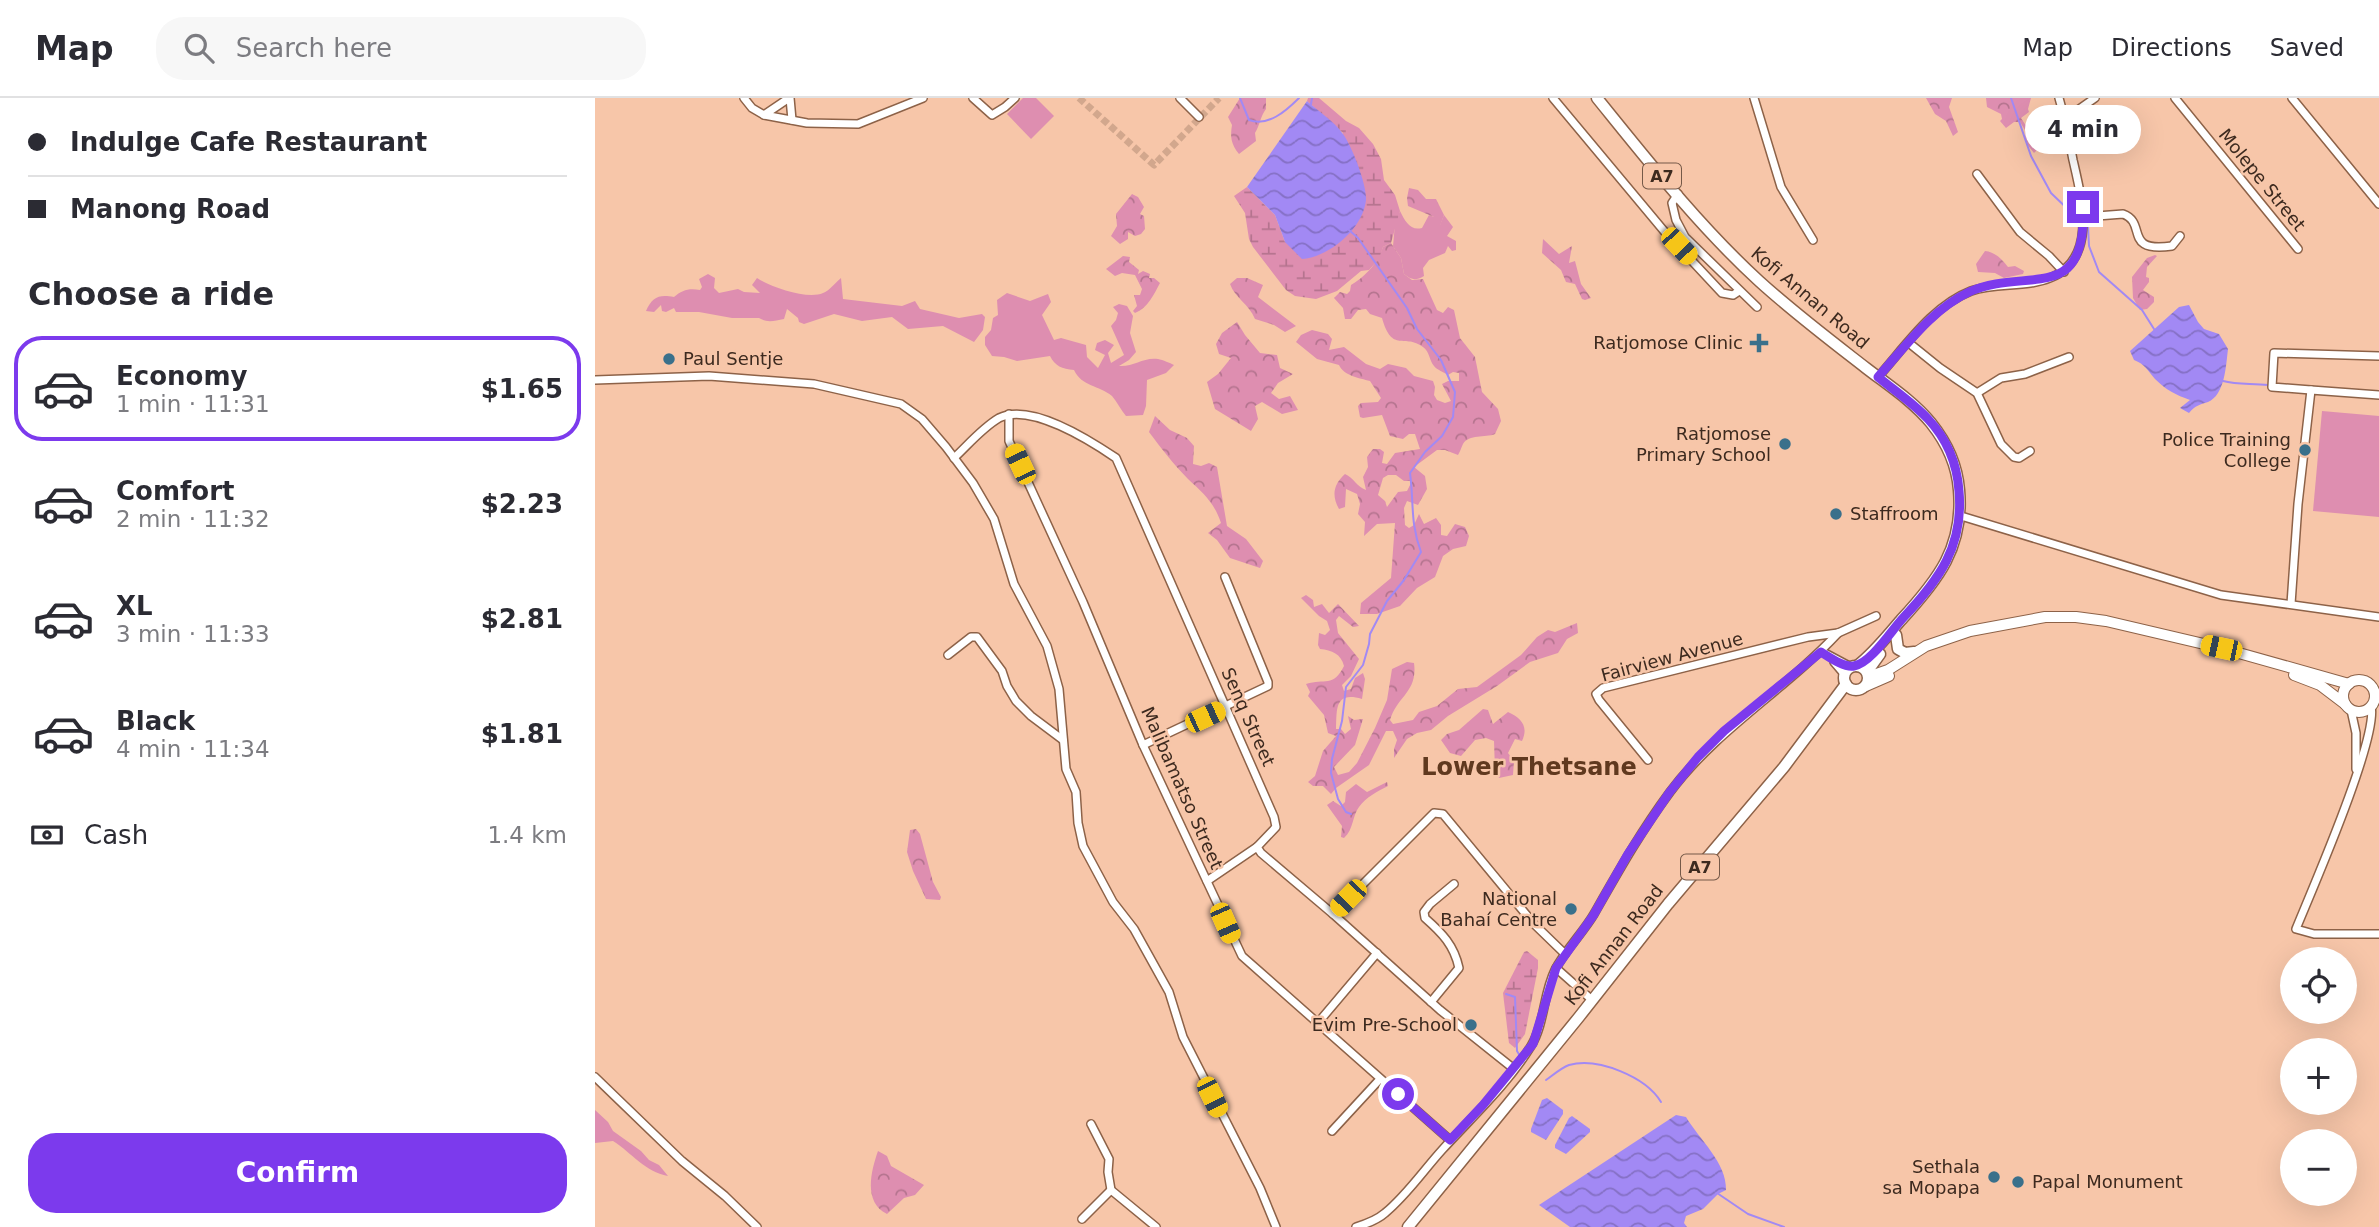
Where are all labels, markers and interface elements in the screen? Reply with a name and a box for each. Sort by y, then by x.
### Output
search box [156,17,646,80]
text: Map [35,29,114,68]
icon: search [180,29,218,67]
text: Search here [236,33,392,63]
text: Map [2022,34,2073,62]
text: Directions [2111,34,2232,62]
text: Saved [2270,34,2344,62]
callout: 4 min [2025,105,2141,154]
text: 4 min [2047,116,2119,142]
street label: Molepe Street [2215,124,2310,235]
text: Indulge Cafe Restaurant [70,127,427,157]
road number: A7 [1643,164,1681,188]
route end [2067,191,2099,223]
text: Manong Road [70,194,270,224]
car [1657,223,1702,269]
street label: Kofi Annan Road [1747,242,1874,353]
text: Choose a ride [28,275,274,313]
place label: Ratjomose Clinic [1593,332,1743,353]
marker: Ratjomose Clinic [1749,333,1769,353]
place label: Paul Sentje [683,348,783,369]
marker: Paul Sentje [661,351,677,367]
icon: car [32,357,95,420]
text: Economy [116,361,247,391]
text: $1.65 [481,374,563,404]
text: 1 min · 11:31 [116,391,270,417]
place label: Ratjomose Primary School [1636,423,1771,465]
place label: Police Training College [2162,429,2291,471]
marker: Ratjomose Primary School [1777,436,1793,452]
car [1002,441,1039,487]
marker: Police Training College [2297,442,2313,458]
icon: car [32,472,95,535]
text: Comfort [116,476,234,506]
text: $2.23 [481,489,563,519]
place label: Staffroom [1850,503,1938,524]
text: 2 min · 11:32 [116,506,270,532]
marker: Staffroom [1828,506,1844,522]
icon: car [32,587,95,650]
text: XL [116,591,153,621]
text: $2.81 [481,604,563,634]
text: 3 min · 11:33 [116,621,270,647]
street label: Fairview Avenue [1599,627,1745,686]
car [2199,633,2244,663]
street label: Senq Street [1217,664,1280,769]
car [1182,699,1229,735]
icon: car [32,702,95,765]
street label: Malibamatso Street [1137,703,1228,872]
text: Black [116,706,195,736]
text: $1.81 [481,719,563,749]
text: 4 min · 11:34 [116,736,270,762]
district label: Lower Thetsane [1421,753,1637,781]
icon: cash [28,816,66,854]
text: Cash [84,820,148,850]
text: 1.4 km [487,822,567,848]
road number: A7 [1681,854,1719,880]
car [1326,876,1371,920]
street label: Kofi Annan Road [1560,880,1667,1009]
place label: National Bahaí Centre [1440,888,1557,930]
car [1207,900,1244,946]
marker: National Bahaí Centre [1563,901,1579,917]
map controls [2280,947,2357,1206]
button: locate [2280,947,2357,1024]
place label: Evim Pre-School [1312,1014,1457,1035]
marker: Evim Pre-School [1463,1017,1479,1033]
button: + [2280,1038,2357,1115]
car [1194,1074,1231,1120]
route start [1382,1078,1414,1110]
button: − [2280,1129,2357,1206]
button: Confirm [28,1133,567,1213]
place label: Sethala sa Mopapa [1882,1156,1980,1198]
marker: Sethala sa Mopapa [1986,1169,2002,1185]
place label: Papal Monument [2032,1171,2183,1192]
marker: Papal Monument [2010,1174,2026,1190]

